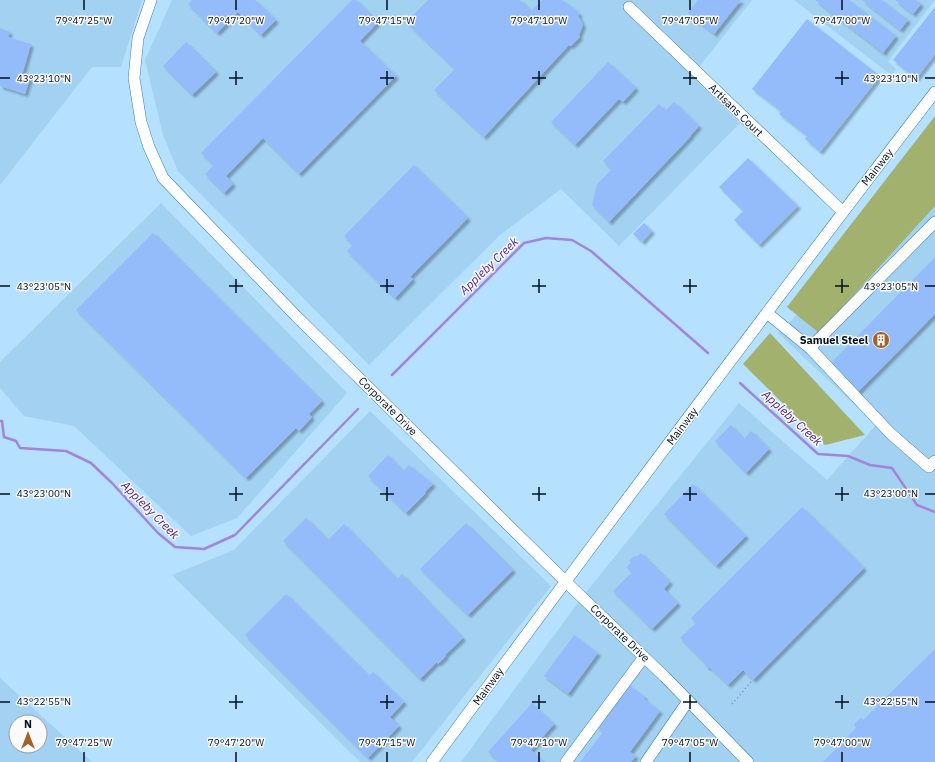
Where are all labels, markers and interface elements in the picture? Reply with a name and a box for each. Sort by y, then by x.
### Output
text: 79°47'25"W [56,14,112,27]
text: 79°47'20"W [208,14,264,27]
text: 79°47'15"W [359,14,415,27]
text: 79°47'10"W [511,14,567,27]
text: 79°47'05"W [662,14,718,27]
text: 79°47'00"W [814,14,870,27]
text: 43°23'10"N [17,72,71,85]
text: 43°23'10"N [864,72,918,85]
street label: Artisans Court [706,81,766,140]
street label: Mainway [858,145,896,188]
water label: Appleby Creek [455,233,522,298]
text: 43°23'05"N [17,280,71,293]
text: 43°23'05"N [864,280,918,293]
building icon: Samuel Steel [871,330,891,350]
place label: Samuel Steel [800,333,869,347]
street label: Corporate Drive [356,374,420,438]
water label: Appleby Creek [758,386,826,449]
street label: Mainway [663,404,701,448]
water label: Appleby Creek [118,477,183,542]
text: 43°23'00"N [17,487,71,500]
text: 43°23'00"N [864,487,918,500]
street label: Corporate Drive [587,601,653,665]
street label: Mainway [470,664,507,708]
text: 43°22'55"N [17,695,71,708]
text: 43°22'55"N [864,695,918,708]
north arrow [8,714,48,754]
text: N [24,717,32,731]
text: 79°47'25"W [56,736,112,749]
text: 79°47'20"W [208,736,264,749]
text: 79°47'15"W [359,736,415,749]
text: 79°47'10"W [511,736,567,749]
text: 79°47'05"W [662,736,718,749]
text: 79°47'00"W [814,736,870,749]

